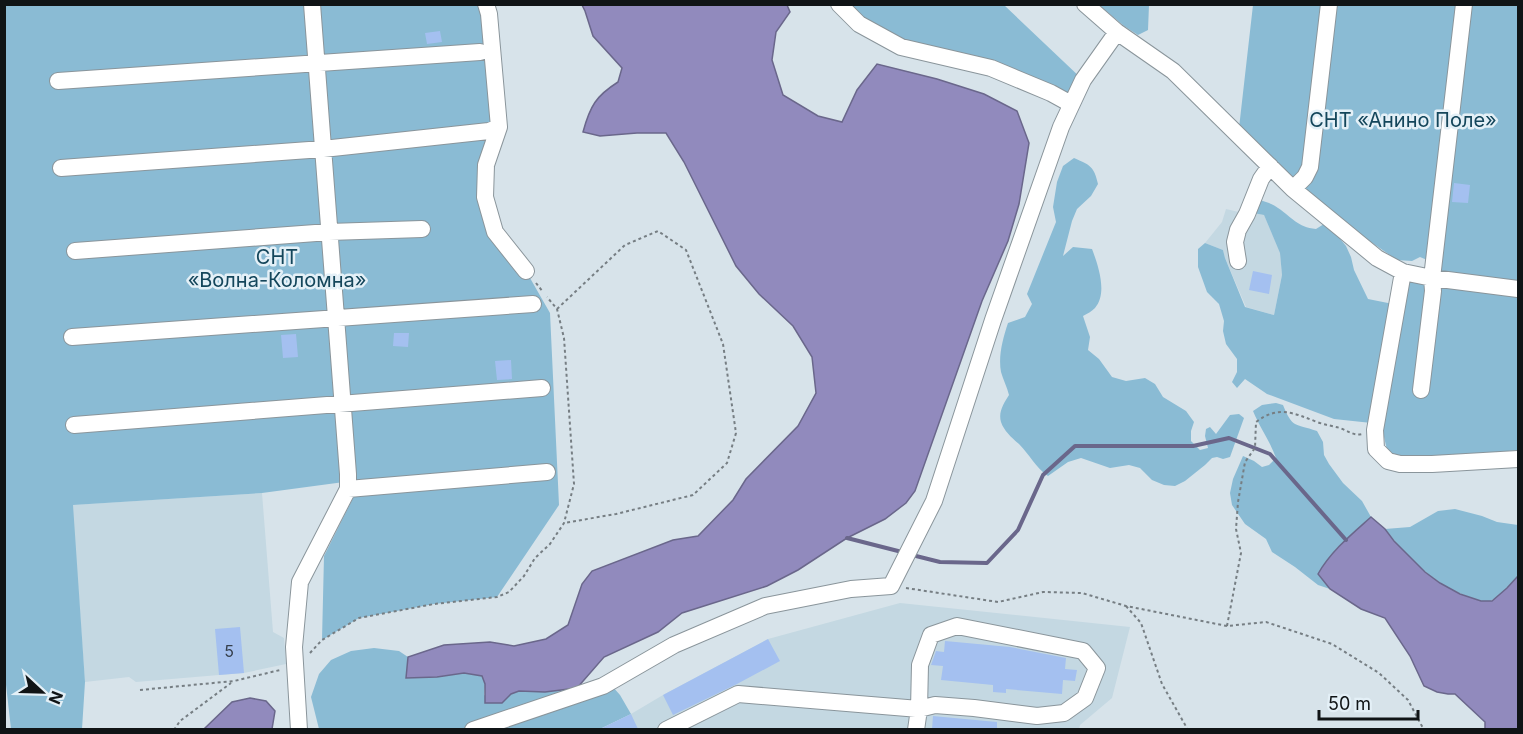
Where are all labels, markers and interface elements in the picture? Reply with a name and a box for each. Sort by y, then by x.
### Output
park label: СНТ «Анино Поле» [1309,108,1497,132]
park label: СНТ «Волна-Коломна» [188,245,366,292]
house number: 5 [224,641,234,661]
north arrow [12,662,72,722]
scale bar [1319,683,1418,721]
text: N [44,688,67,707]
text: 50 m [1328,693,1371,714]

